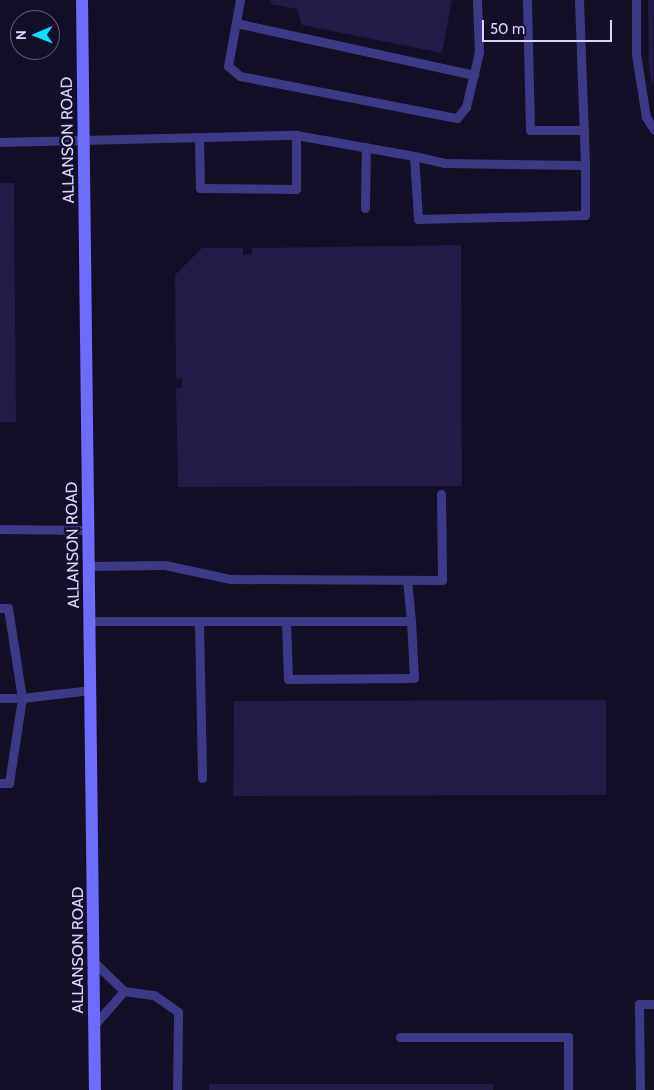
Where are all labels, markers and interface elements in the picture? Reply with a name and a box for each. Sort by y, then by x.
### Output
north arrow [10,10,60,60]
scale bar [484,10,614,42]
text: 50 m [490,20,525,38]
text: N [12,30,30,40]
street label: ALLANSON ROAD [57,76,79,204]
street label: ALLANSON ROAD [62,481,84,609]
street label: ALLANSON ROAD [68,887,88,1013]

